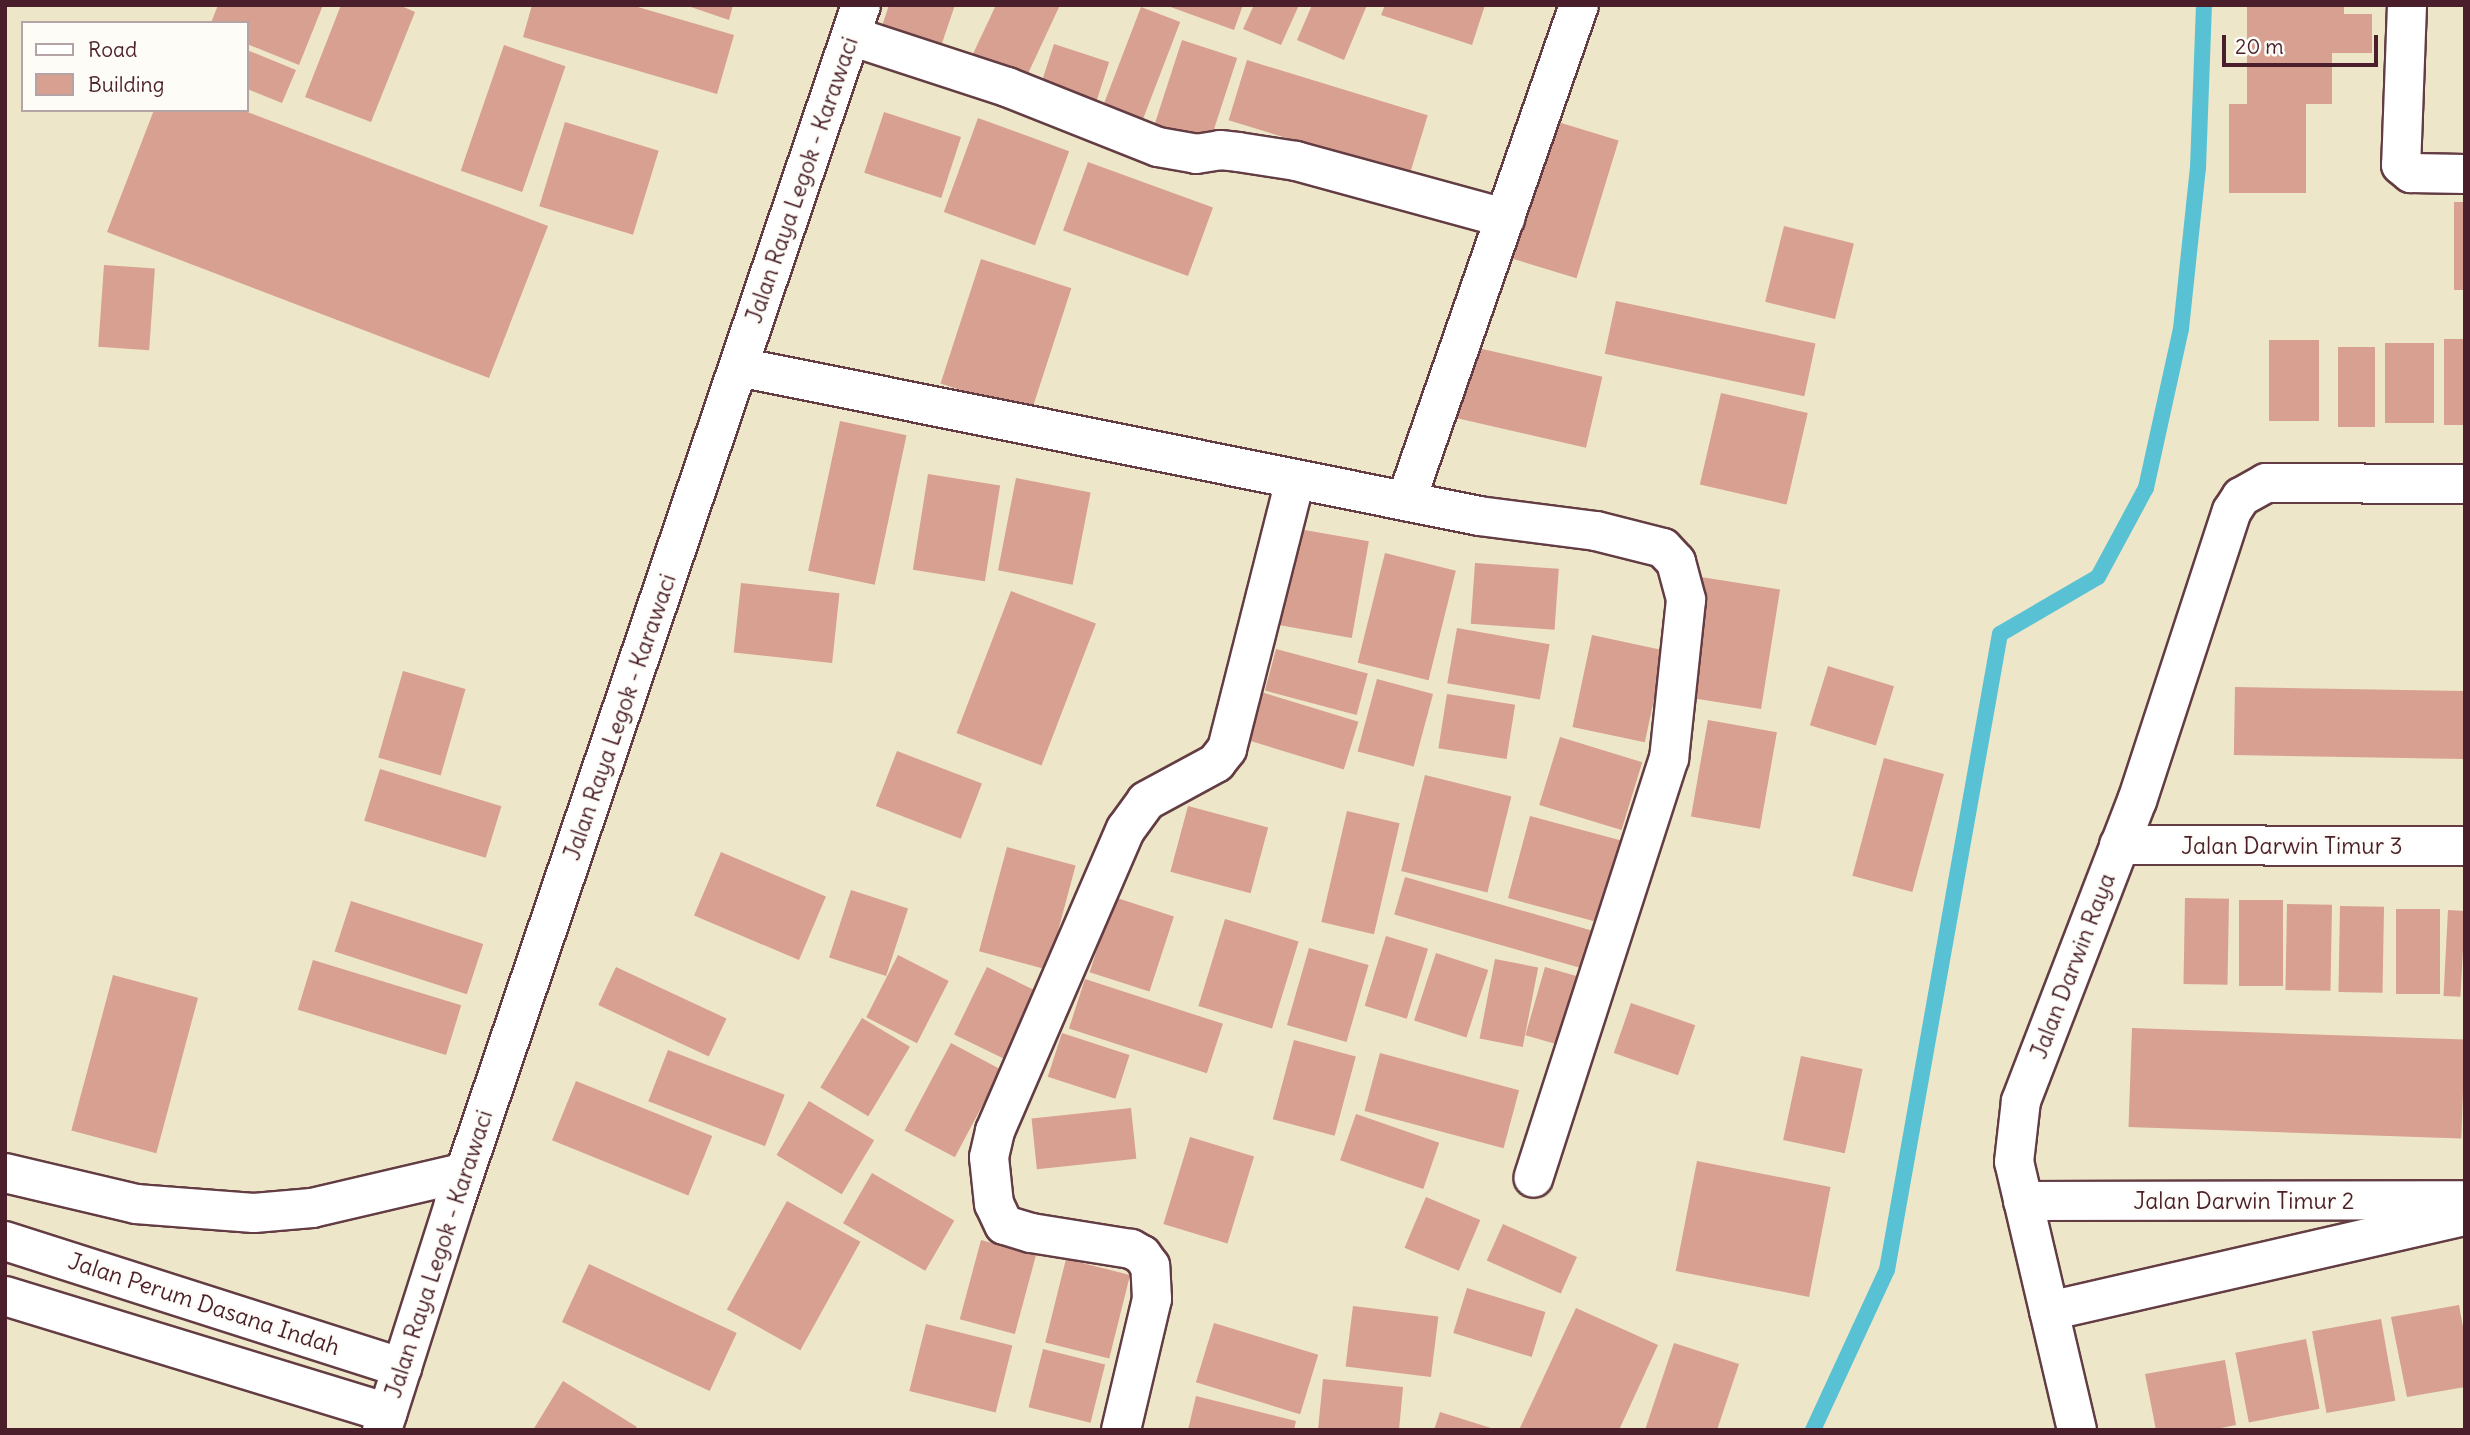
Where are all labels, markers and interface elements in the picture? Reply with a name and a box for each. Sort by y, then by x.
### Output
legend [21,21,248,112]
scale bar [2225,21,2381,65]
street label: Jalan Raya Legok - Karawaci [740,33,864,327]
text: 20 m [2235,33,2284,60]
text: Road [88,36,137,63]
text: Building [88,71,164,98]
street label: Jalan Raya Legok - Karawaci [558,570,682,864]
street label: Jalan Darwin Timur 3 [2181,832,2403,860]
street label: Jalan Darwin Raya [2025,869,2121,1063]
street label: Jalan Raya Legok - Karawaci [379,1107,499,1401]
street label: Jalan Darwin Timur 2 [2134,1187,2354,1215]
street label: Jalan Perum Dasana Indah [65,1247,343,1361]

